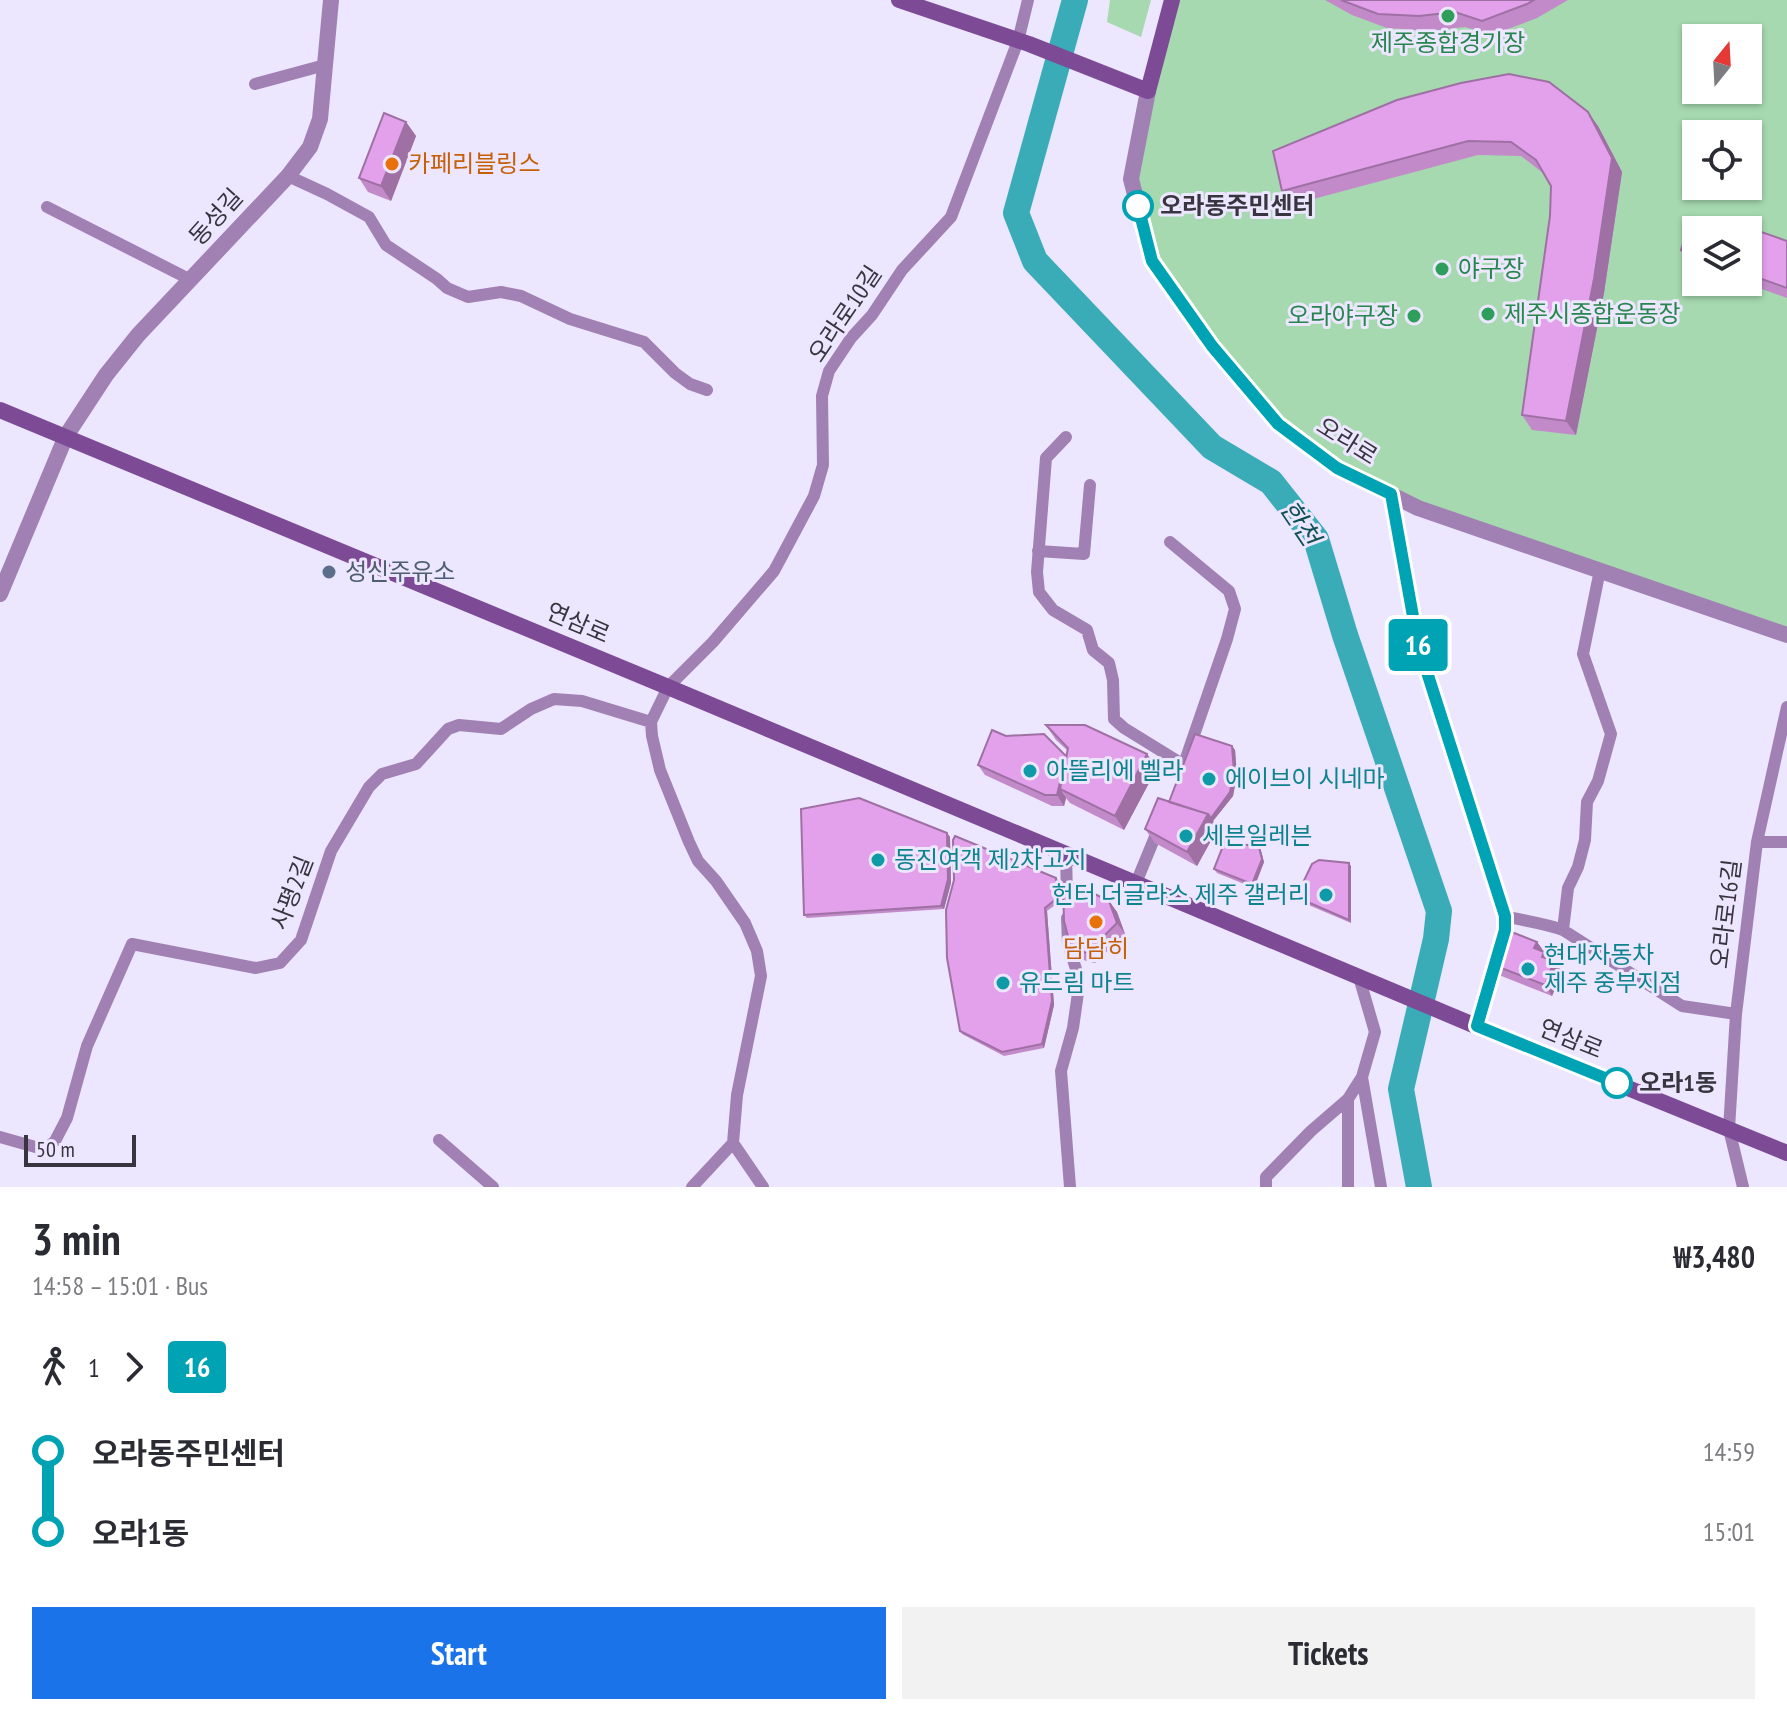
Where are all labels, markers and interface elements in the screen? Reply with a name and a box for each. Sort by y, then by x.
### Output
marker: 제주종합경기장 [1439,7,1457,25]
north arrow [1682,24,1762,104]
map controls [1682,24,1762,296]
place label: 제주종합경기장 [1371,27,1525,58]
button: locate [1682,120,1762,200]
place label: 카페리블링스 [408,148,540,179]
marker: 카페리블링스 [383,155,401,173]
street label: 동성길 [182,182,249,252]
place label: 오라동주민센터 [1160,190,1315,221]
marker: 오라동주민센터 [1123,191,1153,221]
button: layers [1682,216,1762,296]
place label: 야구장 [1458,253,1524,284]
street label: 오라로10길 [801,259,888,368]
marker: 야구장 [1433,260,1451,278]
place label: 제주시종합운동장 [1504,298,1681,329]
place label: 오라야구장 [1288,300,1398,331]
marker: 제주시종합운동장 [1479,305,1497,323]
marker: 오라야구장 [1405,307,1423,325]
street label: 오라로 [1311,410,1384,471]
water label: 한천 [1273,494,1329,554]
place label: 성신주유소 [345,556,455,587]
marker: 성신주유소 [320,563,338,581]
street label: 연삼로 [542,595,615,650]
line badge: 16 [1382,619,1454,671]
text: 16 [1405,626,1431,663]
place label: 아뜰리에 벨라 [1046,755,1184,786]
marker: 아뜰리에 벨라 [1021,762,1039,780]
place label: 에이브이 시네마 [1225,763,1385,794]
marker: 에이브이 시네마 [1200,770,1218,788]
place label: 세븐일레븐 [1202,820,1312,851]
marker: 세븐일레븐 [1177,827,1195,845]
place label: 동진여객 제2차고지 [894,844,1087,875]
street label: 사평2길 [263,851,320,934]
marker: 동진여객 제2차고지 [869,851,887,869]
street label: 오라로16길 [1703,857,1748,970]
place label: 헌터 더글라스 제주 갤러리 [1052,879,1310,910]
marker: 헌터 더글라스 제주 갤러리 [1317,886,1335,904]
marker: 담담히 [1087,913,1105,931]
place label: 담담히 [1063,933,1129,964]
place label: 현대자동차 제주 중부지점 [1544,939,1682,998]
marker: 현대자동차 제주 중부지점 [1519,960,1537,978]
place label: 유드림 마트 [1019,967,1135,998]
marker: 유드림 마트 [994,974,1012,992]
street label: 연삼로 [1535,1012,1608,1065]
place label: 오라1동 [1639,1067,1717,1098]
marker: 오라1동 [1602,1068,1632,1098]
scale bar [24,1131,136,1167]
text: 50 m [36,1135,75,1163]
text: 3 min [32,1210,121,1267]
text: ₩3,480 [1673,1237,1755,1276]
text: 14:58 – 15:01 · Bus [32,1269,208,1302]
icon: walk [32,1345,76,1389]
icon: forward [112,1345,156,1389]
text: 16 [184,1348,210,1385]
text: 1 [88,1351,100,1384]
text: 오라동주민센터 [92,1433,285,1472]
text: 14:59 [1703,1435,1755,1468]
text: 오라1동 [92,1513,189,1552]
text: 15:01 [1703,1515,1755,1548]
button: Start [32,1607,886,1699]
button: Tickets [902,1607,1755,1699]

